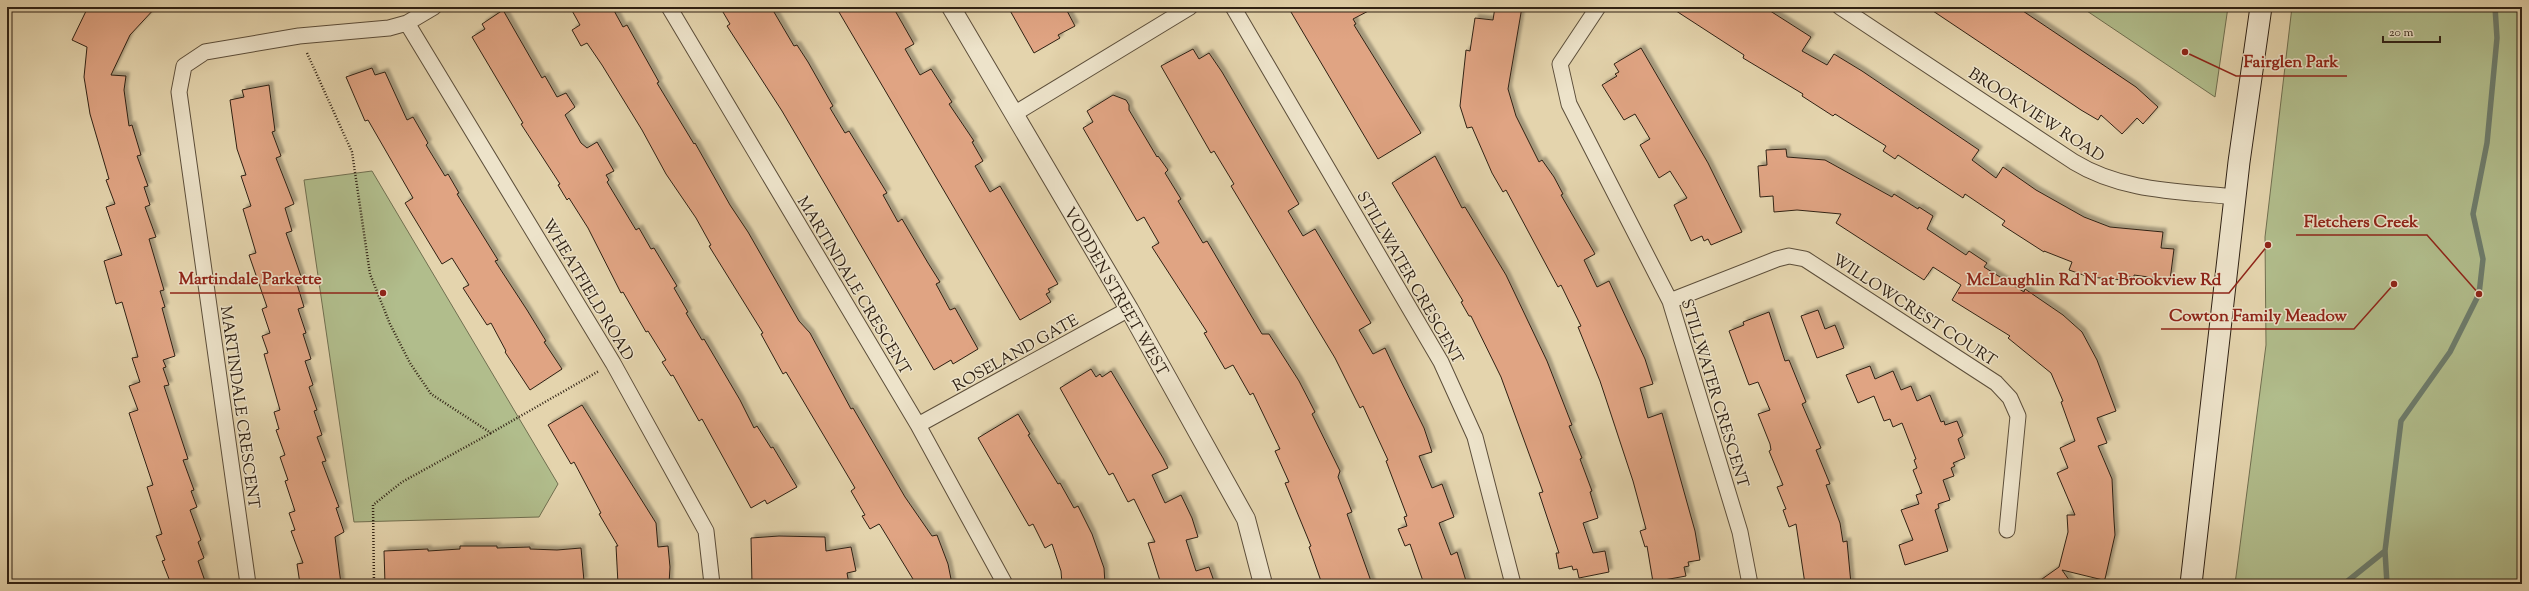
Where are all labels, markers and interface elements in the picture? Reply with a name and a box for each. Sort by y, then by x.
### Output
scale bar [2383,18,2440,44]
text: 20 m [2389,24,2414,42]
callout: Fairglen Park [2236,47,2347,76]
text: Fairglen Park [2243,51,2339,75]
street label: BROOKVIEW ROAD [1963,63,2108,169]
street label: STILLWATER CRESCENT [1350,187,1468,369]
street label: MARTINDALE CRESCENT [790,193,915,380]
street label: VODDEN STREET WEST [1057,203,1173,381]
callout: Fletchers Creek [2296,206,2427,235]
text: Fletchers Creek [2304,211,2419,235]
street label: WHEATFIELD ROAD [535,215,638,366]
street label: WILLOWCREST COURT [1827,249,2000,373]
callout: Martindale Parkette [170,264,330,293]
callout: McLaughlin Rd N at Brookview Rd [1958,264,2229,293]
text: Martindale Parkette [178,268,322,292]
text: McLaughlin Rd N at Brookview Rd [1967,269,2222,293]
street label: STILLWATER CRESCENT [1674,296,1753,491]
callout: Cowton Family Meadow [2161,300,2354,329]
street label: MARTINDALE CRESCENT [213,304,264,510]
text: Cowton Family Meadow [2169,305,2347,329]
street label: ROSELAND GATE [949,310,1084,398]

